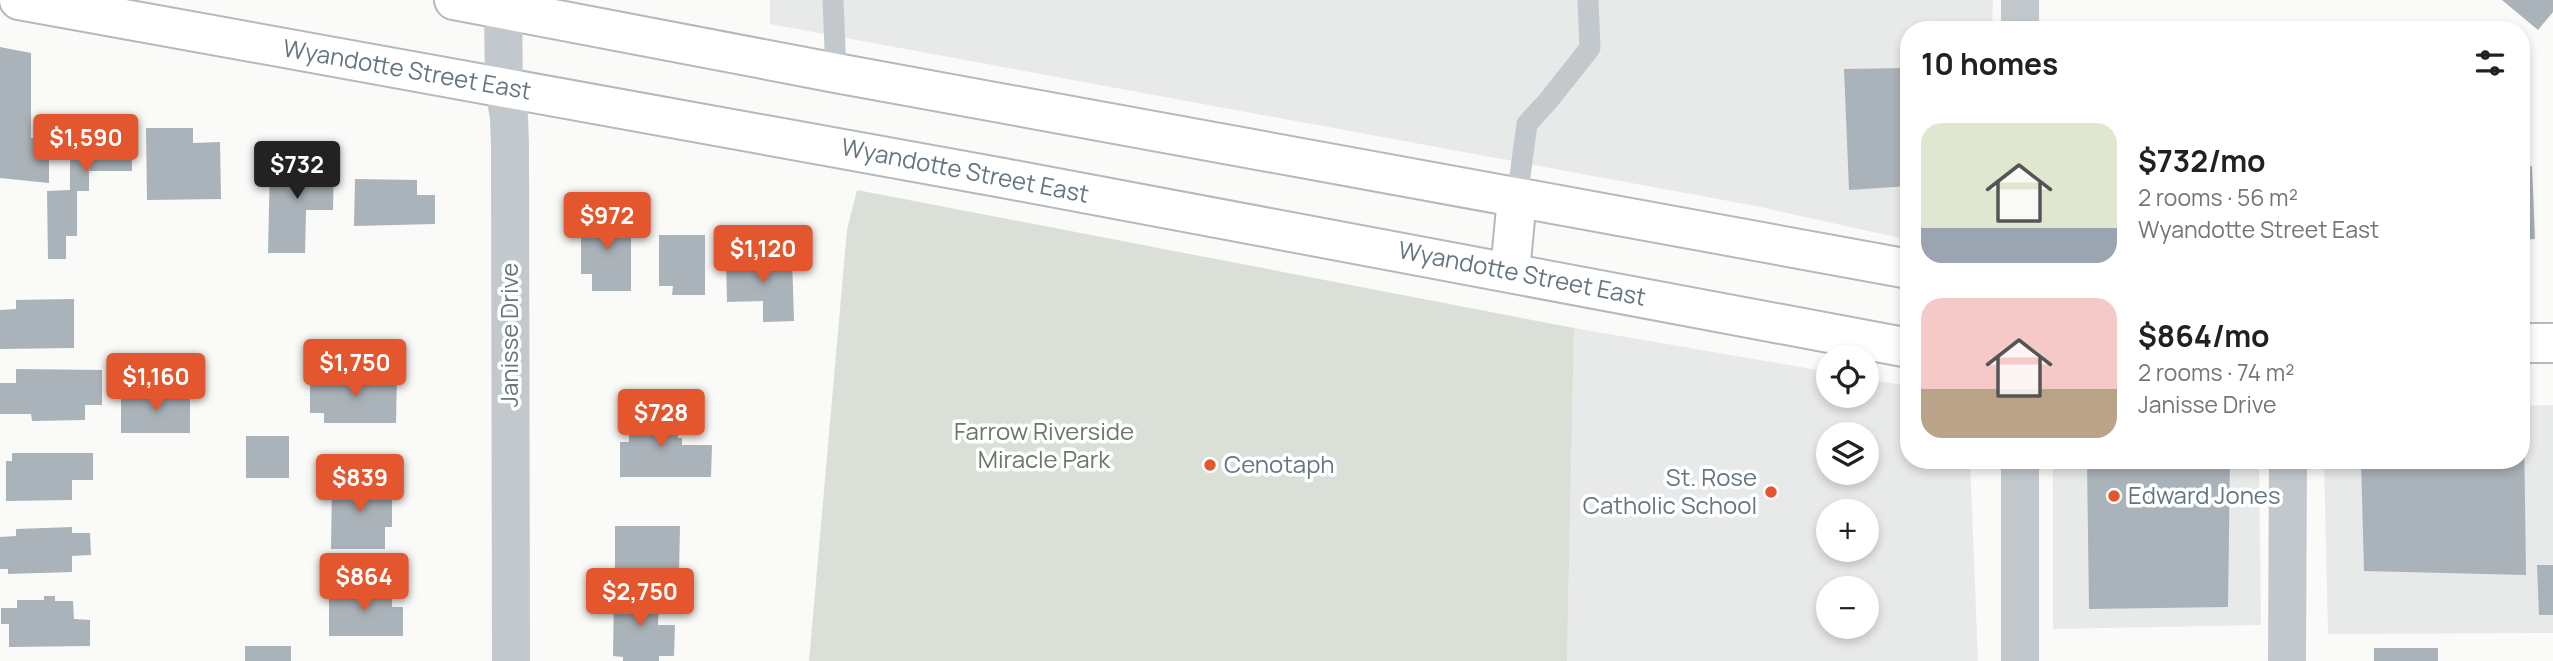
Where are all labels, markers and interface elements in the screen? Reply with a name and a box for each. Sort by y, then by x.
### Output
street label: Wyandotte Street East [280,30,534,107]
text: 10 homes [1921,43,2058,84]
icon: filters [2471,44,2509,82]
pin: $1,590 [29,114,143,174]
text: $1,590 [49,121,123,153]
street label: Wyandotte Street East [839,129,1092,210]
text: $732/mo [2138,140,2266,181]
pin: $732 [256,142,338,201]
text: $732 [270,148,324,180]
icon: home [1977,151,2061,235]
text: 2 rooms · 56 m² [2138,181,2298,213]
pin: $972 [566,192,648,252]
text: $972 [580,199,634,231]
text: Wyandotte Street East [2138,213,2379,245]
pin: $1,120 [706,226,820,285]
text: $1,120 [730,232,796,264]
street label: Wyandotte Street East [1396,232,1649,313]
street label: Janisse Drive [492,263,525,407]
text: $864/mo [2138,315,2269,356]
icon: home [1977,326,2061,410]
pin: $1,750 [298,340,412,399]
map controls [1816,345,1879,639]
button: locate [1816,345,1879,408]
text: $1,750 [319,346,391,378]
pin: $1,160 [99,354,213,413]
text: 2 rooms · 74 m² [2138,356,2294,388]
text: $1,160 [122,360,190,392]
text: Janisse Drive [2138,388,2276,420]
pin: $728 [620,390,702,449]
text: $728 [634,396,688,428]
park label: Farrow Riverside Miracle Park [954,414,1134,475]
button: layers [1816,422,1879,485]
place label: Cenotaph [1224,447,1335,480]
pin: $839 [319,454,401,514]
marker: Cenotaph [1202,457,1218,473]
place label: St. Rose Catholic School [1583,460,1757,521]
text: $839 [332,461,388,493]
place label: Edward Jones [2128,478,2281,511]
marker: St. Rose Catholic School [1763,484,1779,500]
marker: Edward Jones [2106,488,2122,504]
button: + [1816,499,1879,562]
pin: $864 [323,554,405,613]
text: $864 [336,560,392,592]
pin: $2,750 [583,568,697,628]
text: $2,750 [602,575,678,607]
button: − [1816,576,1879,639]

